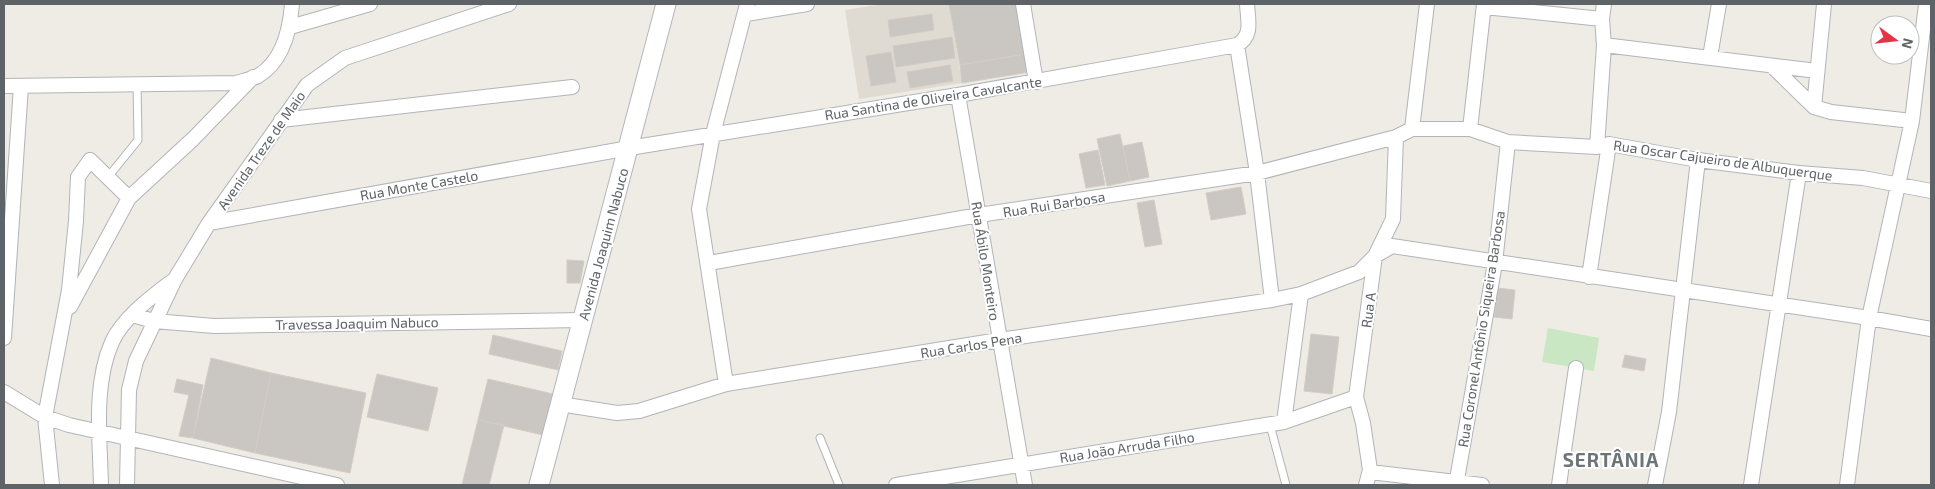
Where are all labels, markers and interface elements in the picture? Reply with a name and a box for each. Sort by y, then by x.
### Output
north arrow [1870,15,1920,65]
text: N [1899,36,1918,51]
street label: Rua Santina de Oliveira Cavalcante [823,72,1043,124]
street label: Avenida Treze de Maio [214,87,308,213]
street label: Rua Oscar Cajueiro de Albuquerque [1612,136,1834,184]
street label: Rua Monte Castelo [359,166,479,204]
street label: Avenida Joaquim Nabuco [574,166,632,322]
street label: Rua Rui Barbosa [1002,188,1106,220]
street label: Rua Ábilo Monteiro [968,200,1004,322]
street label: Rua Coronel Antônio Siqueira Barbosa [1454,210,1508,448]
street label: Rua A [1357,291,1379,329]
street label: Travessa Joaquim Nabuco [275,313,439,333]
street label: Rua Carlos Pena [919,329,1023,361]
street label: Rua João Arruda Filho [1058,428,1196,466]
district label: SERTÂNIA [1563,448,1659,471]

